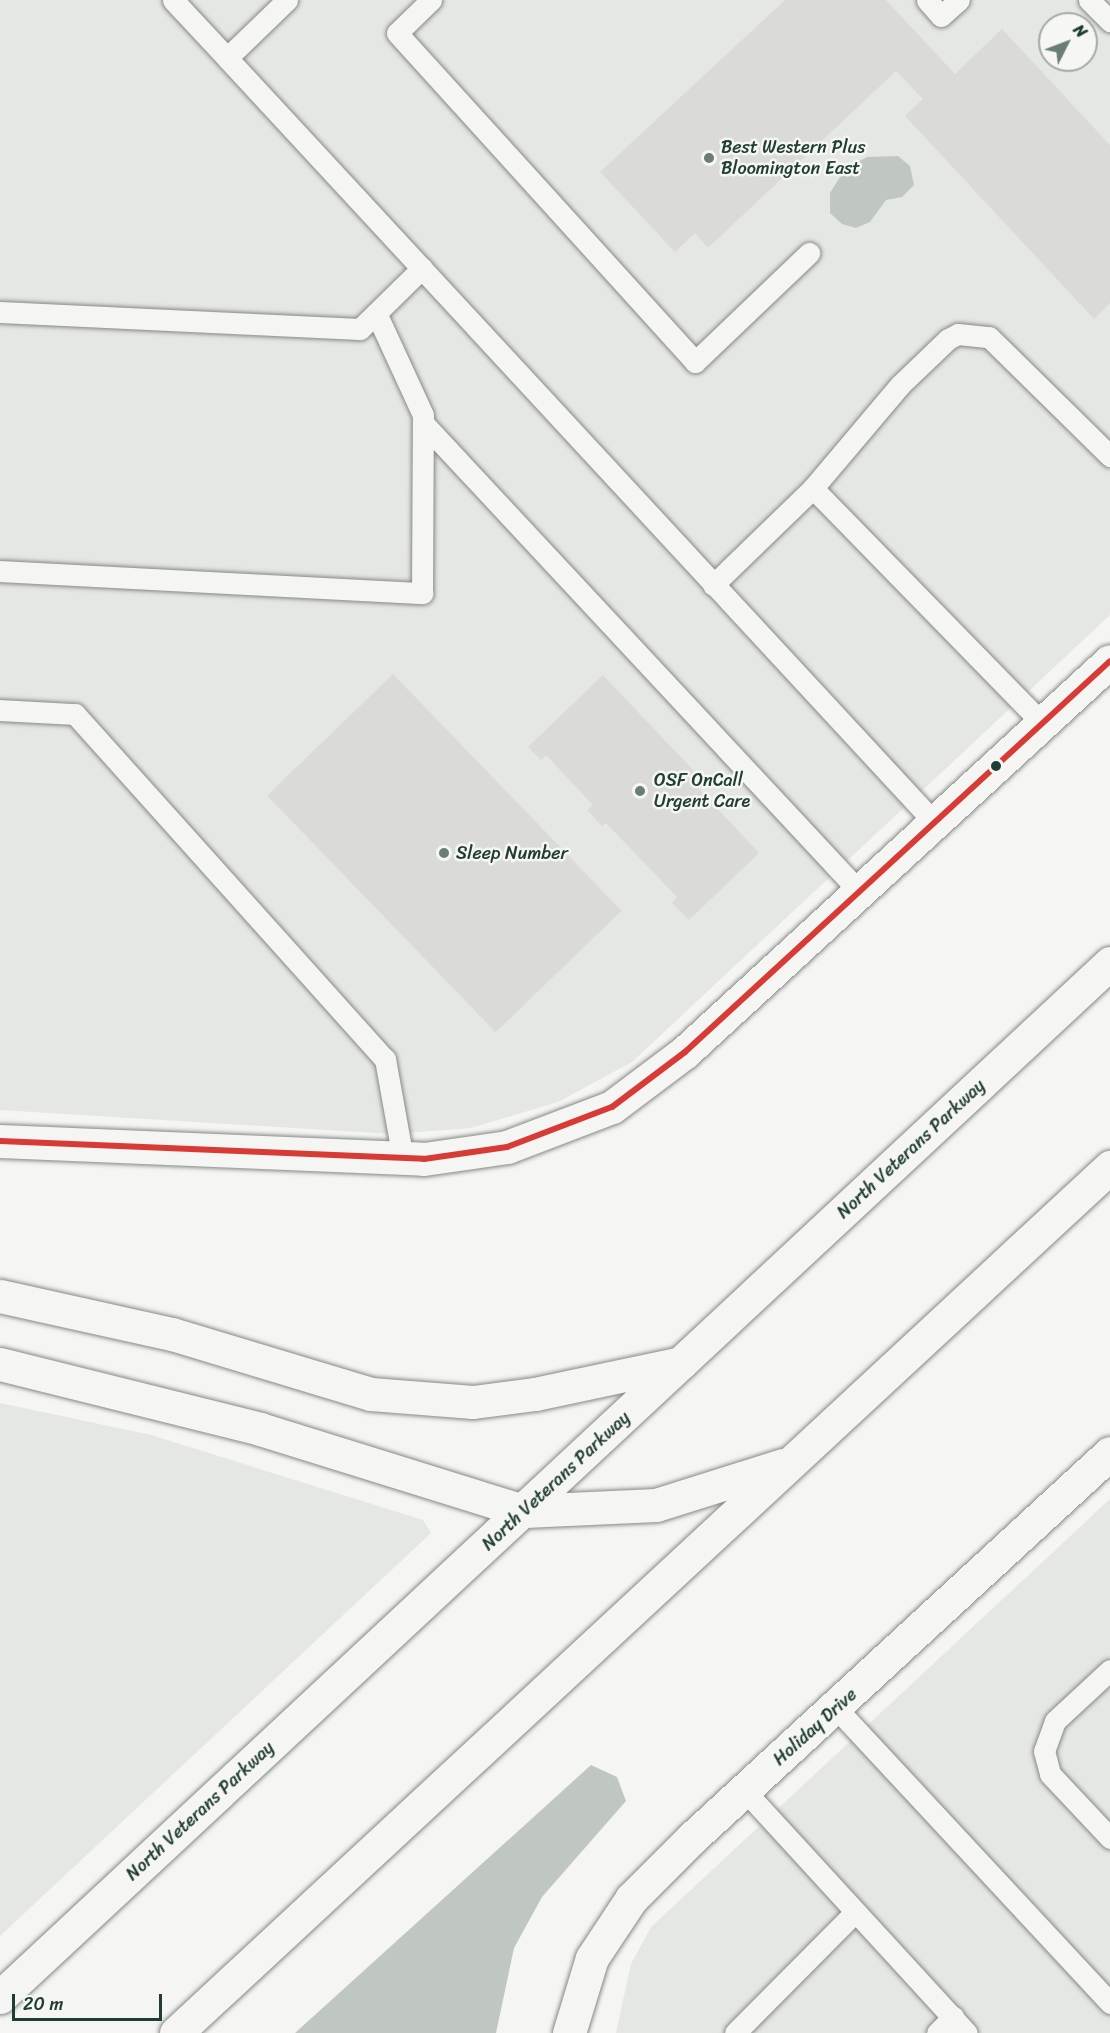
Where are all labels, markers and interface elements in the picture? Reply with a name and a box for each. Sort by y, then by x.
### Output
north arrow [1038,12,1098,72]
text: N [1066,17,1095,45]
place label: Best Western Plus Bloomington East [721,137,867,180]
marker: Best Western Plus Bloomington East [702,151,716,165]
unlabelled marker [990,760,1002,772]
place label: OSF OnCall Urgent Care [654,770,751,812]
marker: OSF OnCall Urgent Care [631,782,649,800]
place label: Sleep Number [456,842,567,864]
marker: Sleep Number [437,846,451,860]
street label: North Veterans Parkway [833,1075,989,1223]
street label: North Veterans Parkway [478,1407,634,1555]
street label: Holiday Drive [769,1684,861,1770]
street label: North Veterans Parkway [122,1737,278,1885]
scale bar [15,1982,165,2020]
text: 20 m [23,1988,63,2020]

